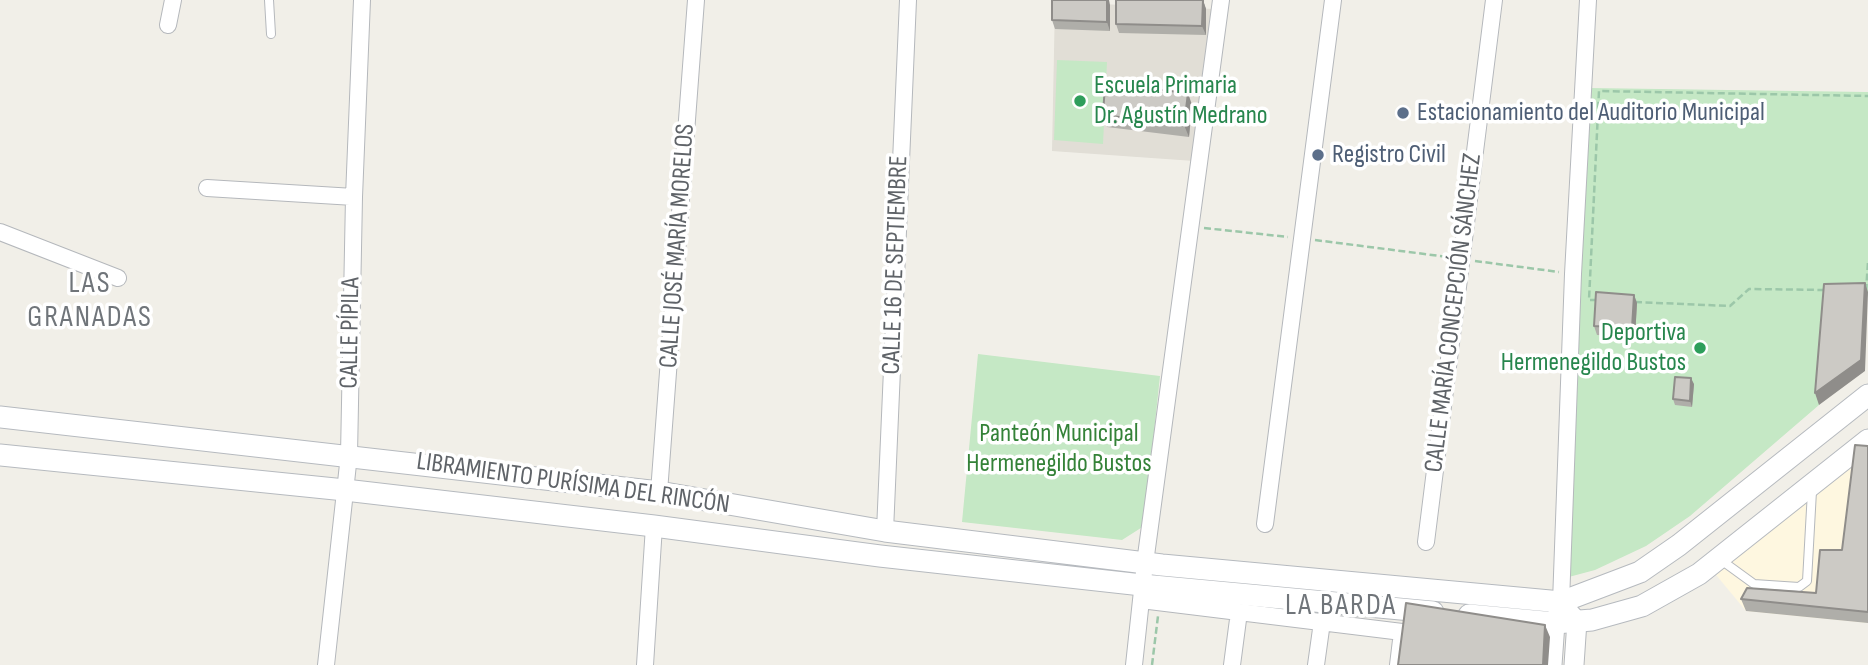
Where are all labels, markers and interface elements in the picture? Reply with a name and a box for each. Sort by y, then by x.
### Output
place label: Escuela Primaria Dr. Agustín Medrano [1094,70,1268,132]
marker: Escuela Primaria Dr. Agustín Medrano [1072,93,1088,109]
place label: Estacionamiento del Auditorio Municipal [1417,97,1765,129]
marker: Estacionamiento del Auditorio Municipal [1395,105,1411,121]
street label: CALLE JOSÉ MARÍA MORELOS [654,123,702,369]
place label: Registro Civil [1332,139,1446,171]
marker: Registro Civil [1310,147,1326,163]
street label: CALLE MARÍA CONCEPCIÓN SÁNCHEZ [1419,152,1489,474]
street label: CALLE 16 DE SEPTIEMBRE [877,155,915,375]
district label: LAS GRANADAS [28,266,152,336]
street label: CALLE PÍPILA [334,277,368,389]
place label: Deportiva Hermenegildo Bustos [1501,317,1686,378]
marker: Deportiva Hermenegildo Bustos [1692,340,1708,356]
park label: Panteón Municipal Hermenegildo Bustos [966,418,1152,480]
street label: LIBRAMIENTO PURÍSIMA DEL RINCÓN [415,447,731,521]
district label: LA BARDA [1286,588,1396,624]

